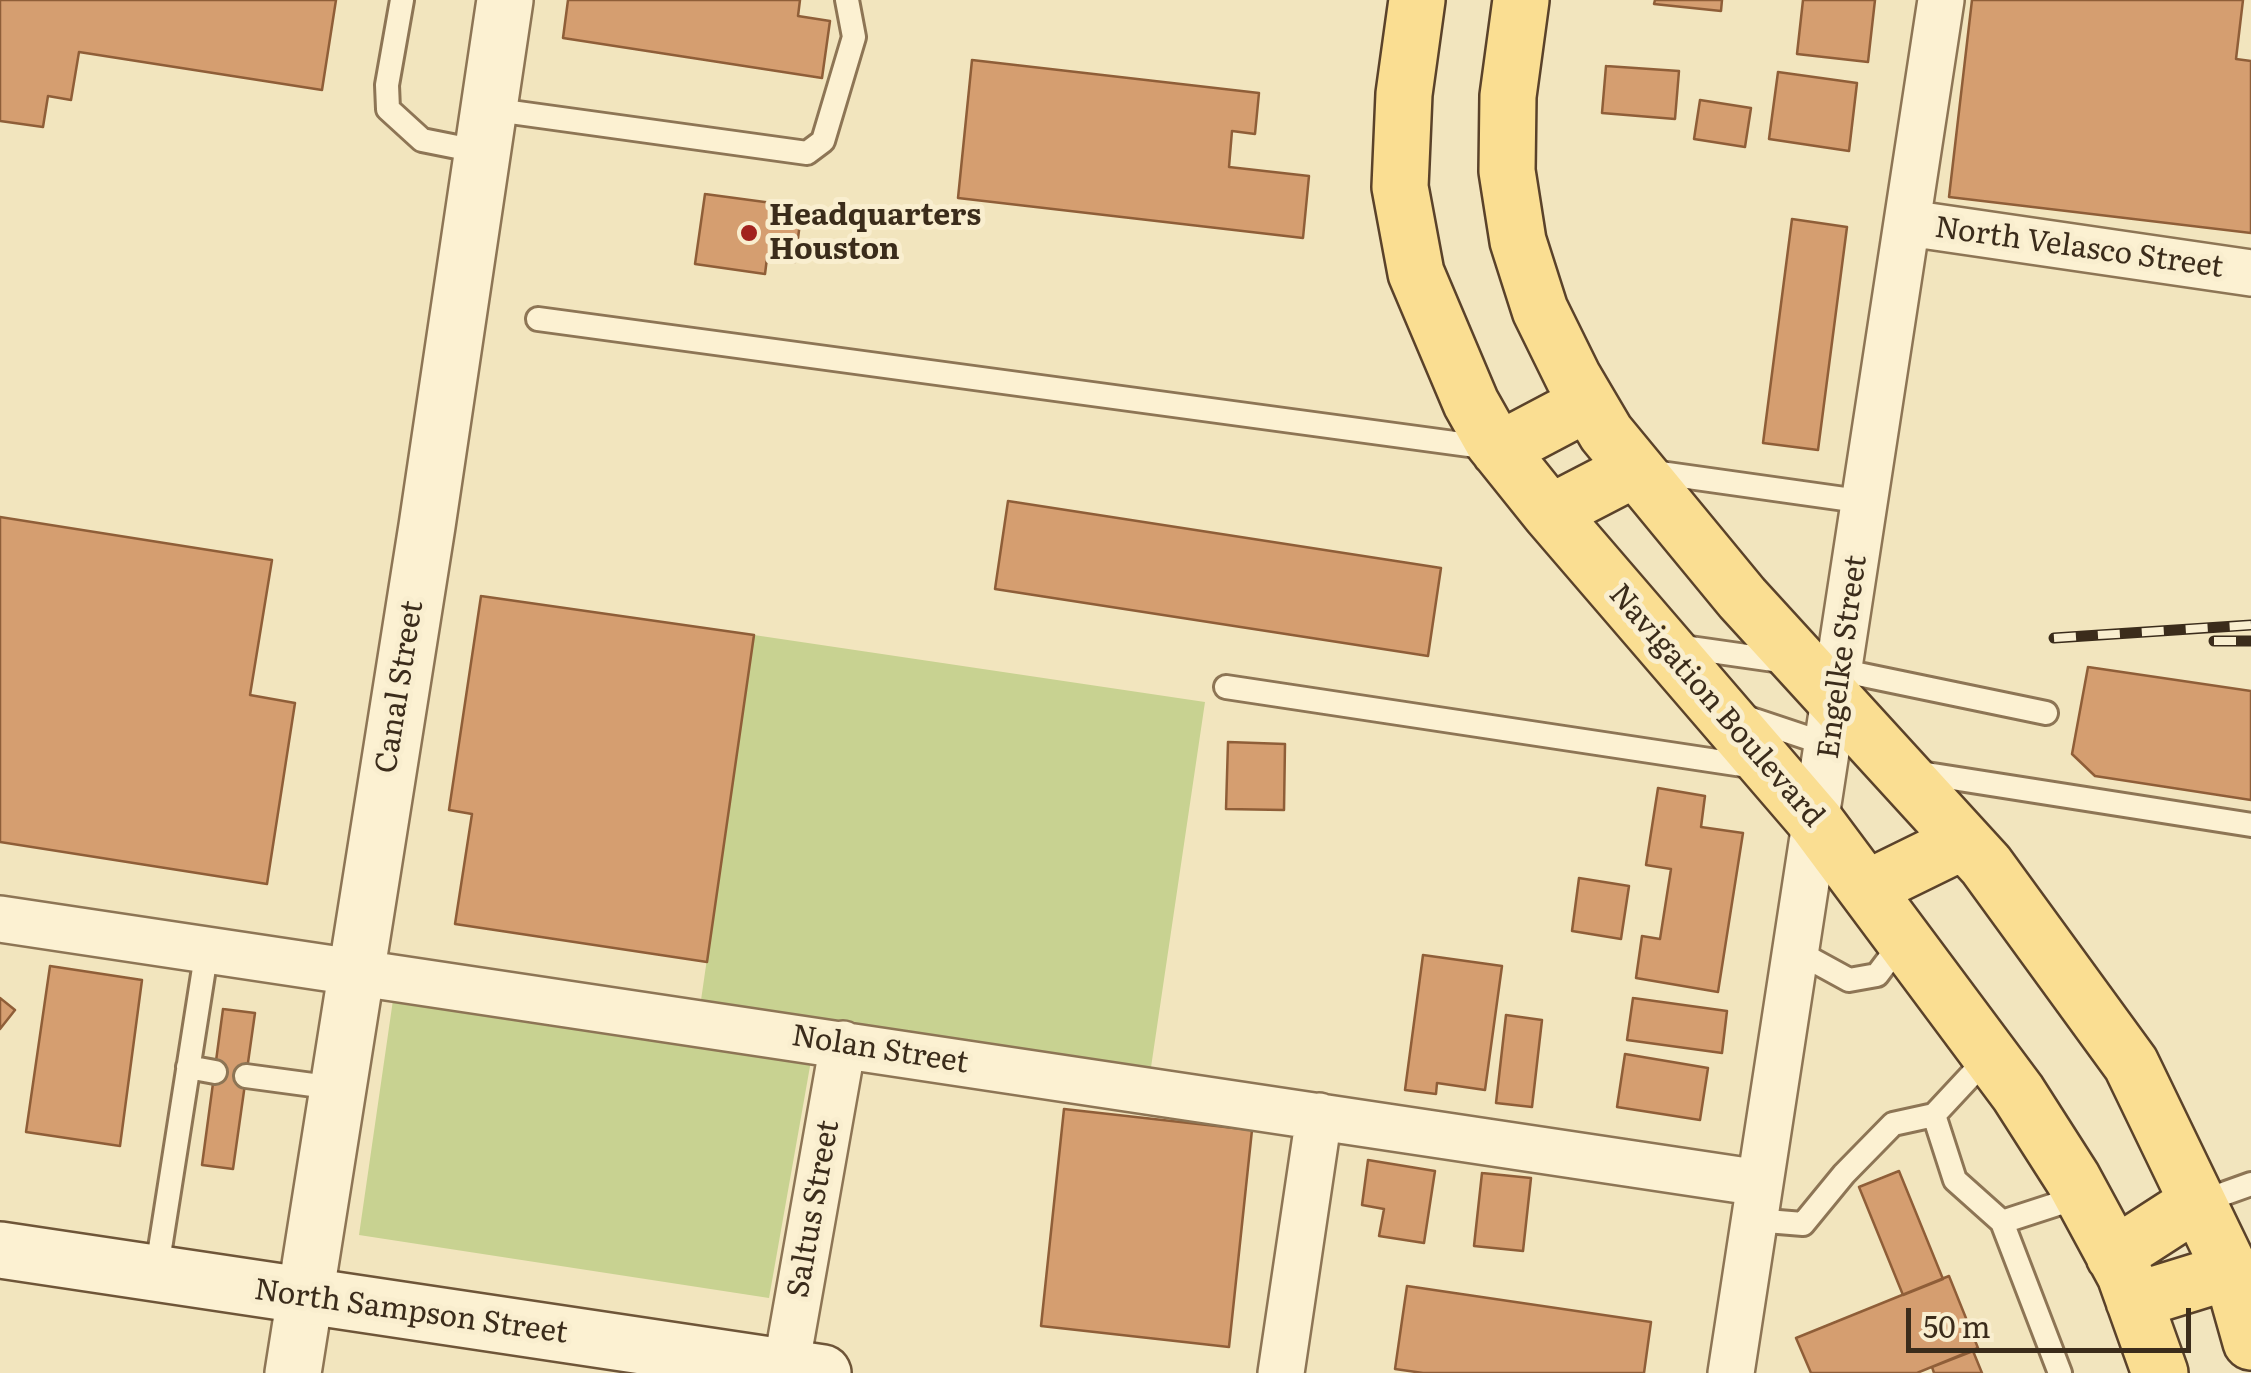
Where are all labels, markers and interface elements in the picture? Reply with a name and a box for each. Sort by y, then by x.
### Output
place label: Headquarters Houston [769,198,981,268]
street label: North Velasco Street [1932,210,2226,286]
marker: Headquarters Houston [738,222,760,244]
street label: Engelke Street [1811,553,1875,761]
street label: Navigation Boulevard [1601,577,1831,835]
street label: Canal Street [369,598,431,776]
street label: Nolan Street [789,1018,971,1082]
street label: Saltus Street [781,1117,847,1301]
street label: North Sampson Street [252,1272,570,1352]
scale bar [1911,1288,2196,1350]
text: 50 m [1923,1303,1991,1347]

